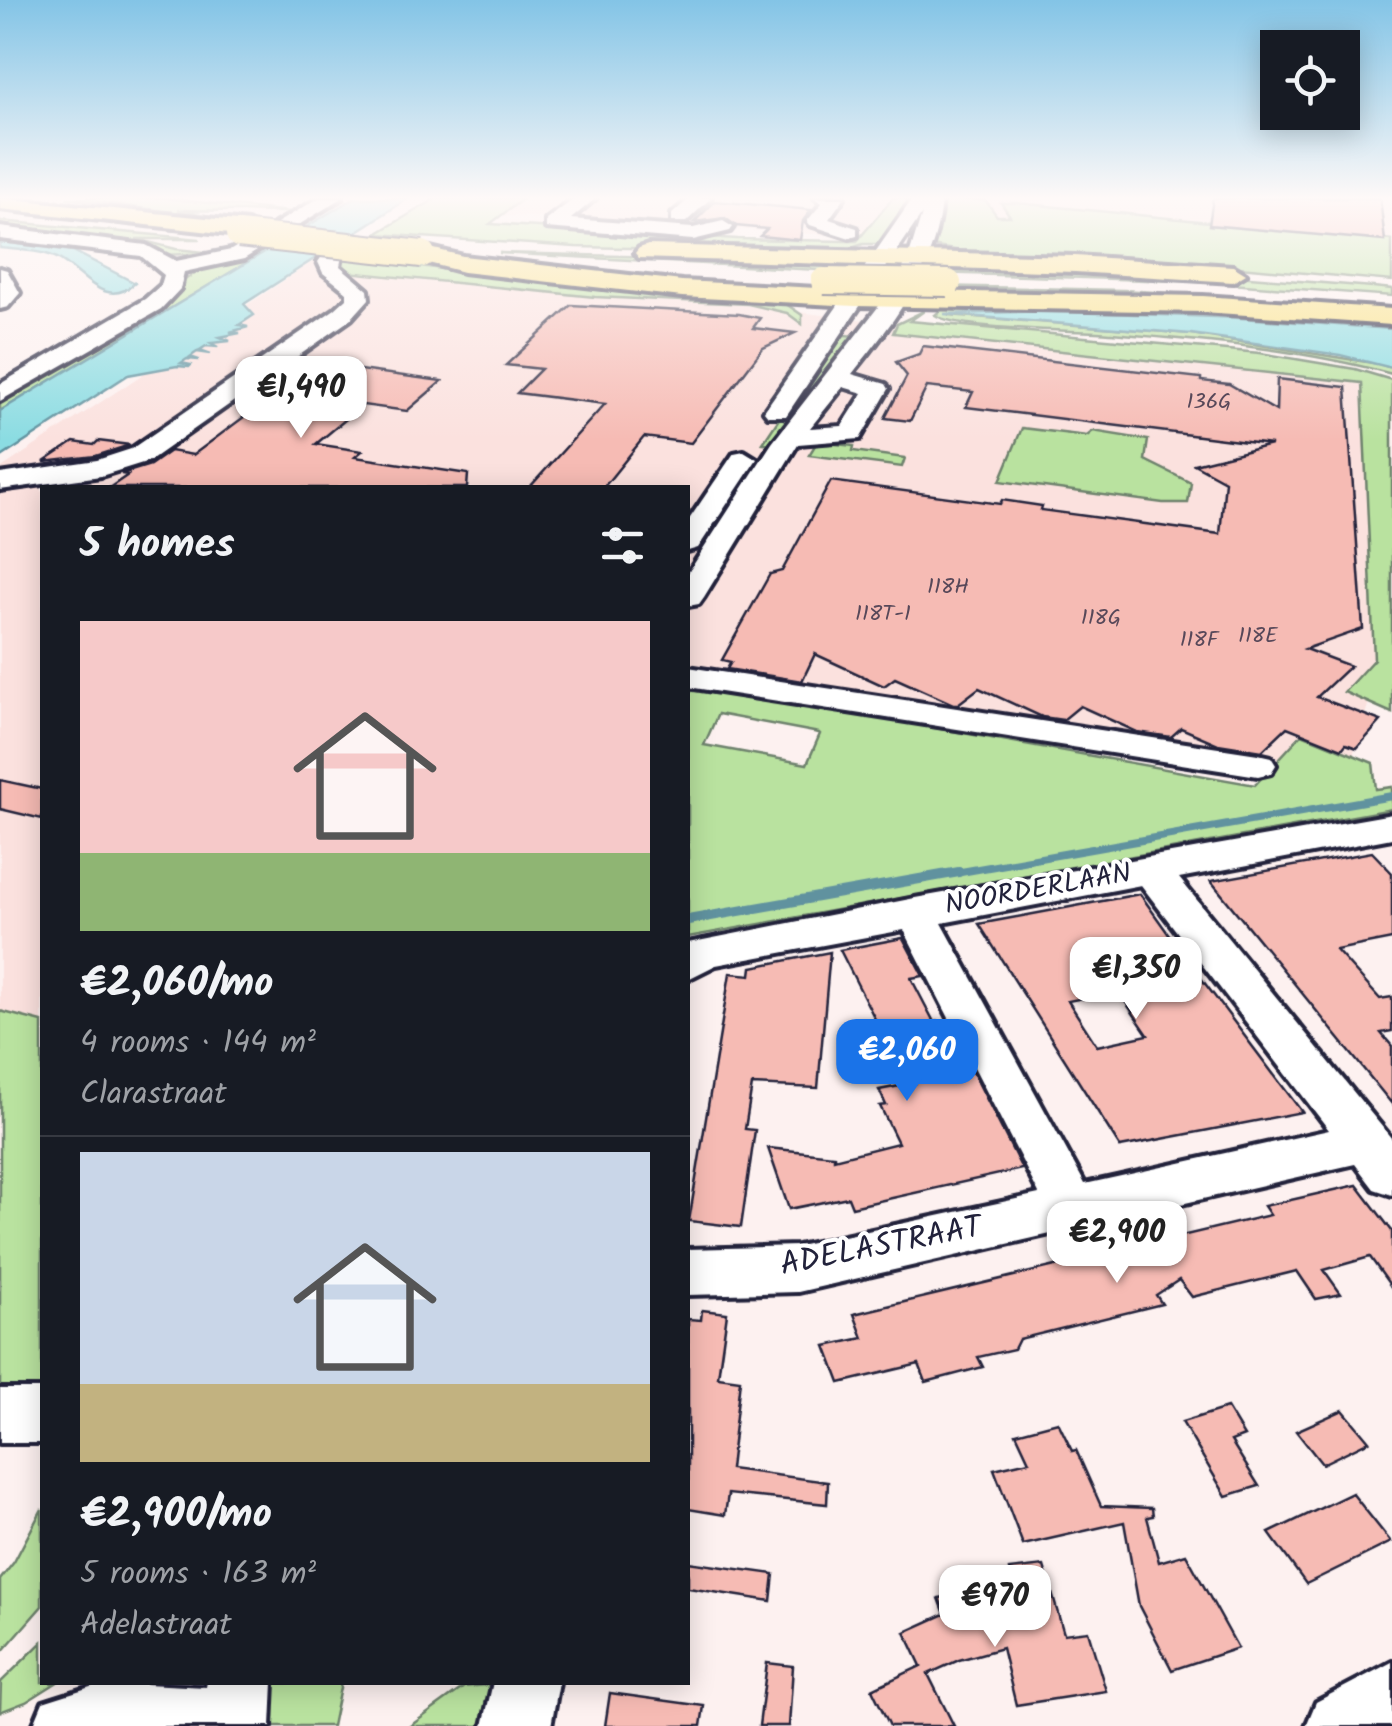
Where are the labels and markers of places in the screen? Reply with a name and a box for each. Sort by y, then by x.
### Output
pin: €1,490 [220,356,382,441]
pin: €1,350 [1055,937,1217,1022]
pin: €2,060 [826,1019,988,1104]
pin: €2,900 [1036,1201,1198,1286]
pin: €970 [936,1565,1054,1650]

